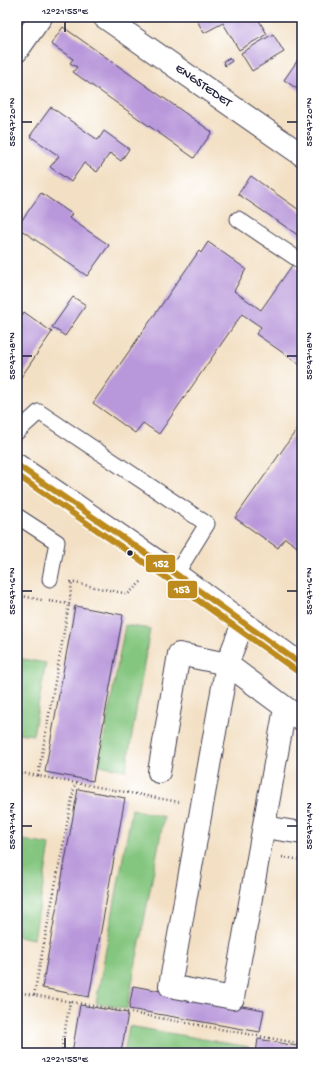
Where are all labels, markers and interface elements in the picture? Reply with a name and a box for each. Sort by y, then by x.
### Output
text: 12°21'55"E [41,6,89,18]
street label: ENGSTEDET [172,61,235,111]
text: 55°47'20"N [7,97,19,146]
text: 55°47'20"N [304,97,316,146]
text: 55°47'18"N [7,332,19,380]
text: 55°47'18"N [304,332,316,380]
unlabelled marker [125,548,135,558]
line badge: 152 [145,554,176,573]
text: 152 [152,559,169,571]
text: 55°47'16"N [7,567,19,615]
text: 55°47'16"N [304,567,316,615]
line badge: 153 [167,580,198,599]
text: 153 [173,585,190,597]
text: 55°47'14"N [7,802,19,849]
text: 55°47'14"N [304,802,316,849]
text: 12°21'55"E [41,1054,89,1066]

